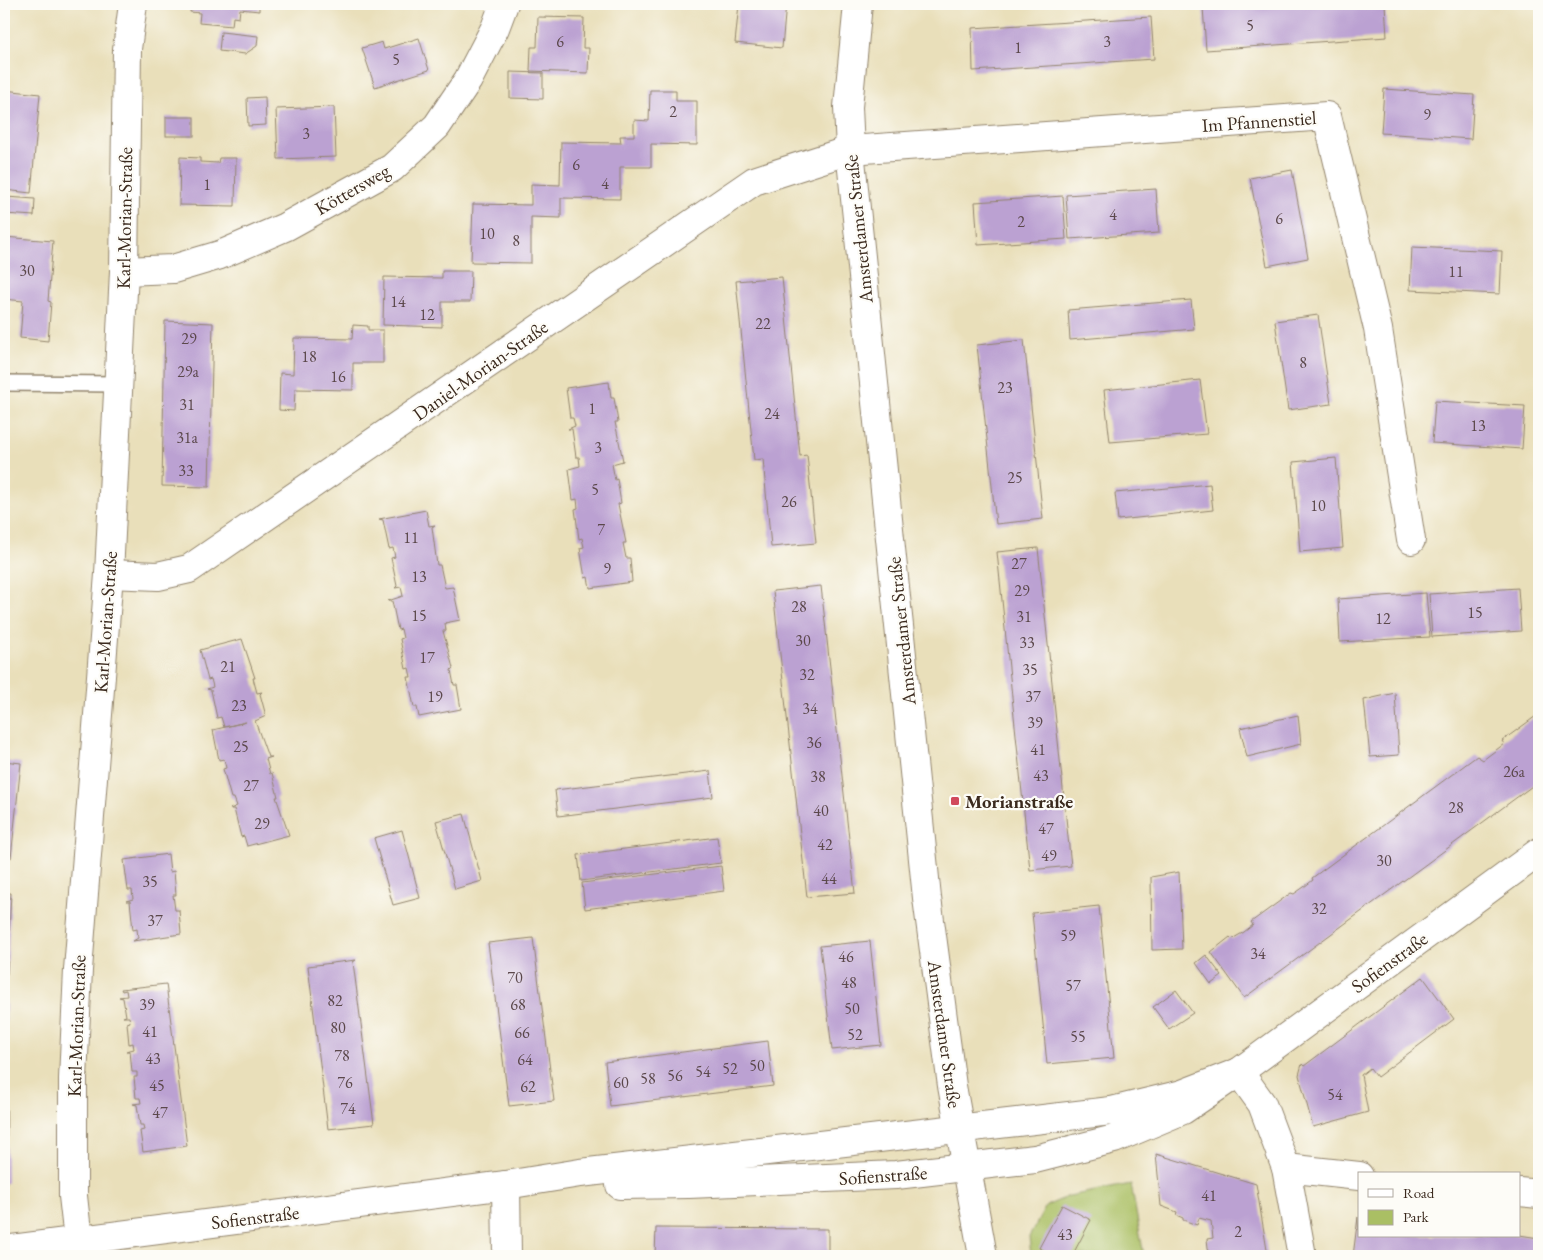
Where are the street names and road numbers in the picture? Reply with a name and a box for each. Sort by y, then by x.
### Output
street label: Im Pfannenstiel [1201,105,1318,138]
street label: Karl-Morian-Straße [111,147,138,289]
street label: Amsterdamer Straße [838,154,879,305]
street label: Köttersweg [310,158,395,221]
street label: Daniel-Morian-Straße [408,314,553,426]
street label: Karl-Morian-Straße [88,550,123,694]
street label: Amsterdamer Straße [881,556,922,707]
street label: Sofienstraße [1346,926,1432,999]
street label: Karl-Morian-Straße [62,954,91,1098]
street label: Amsterdamer Straße [922,958,967,1110]
street label: Sofienstraße [838,1160,928,1191]
street label: Sofienstraße [210,1200,301,1235]

